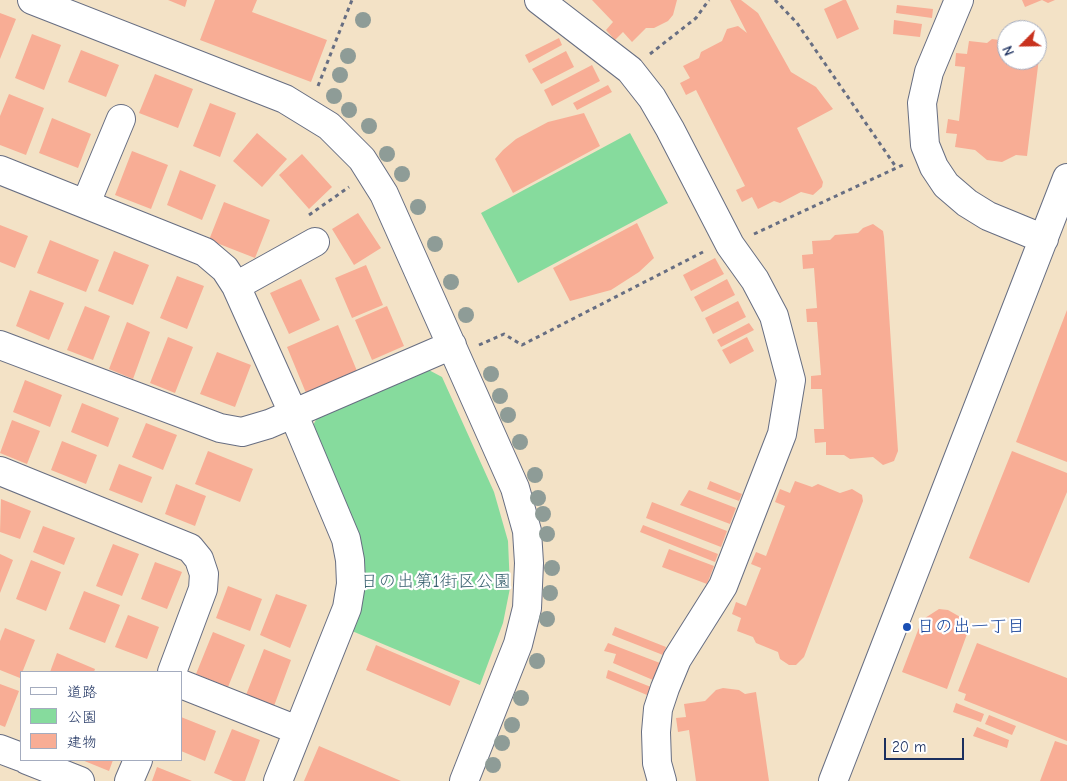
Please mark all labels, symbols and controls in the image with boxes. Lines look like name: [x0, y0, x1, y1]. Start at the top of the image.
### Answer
north arrow: [997, 20, 1047, 70]
text: N: [999, 43, 1018, 58]
park label: 日の出第1街区公園: [360, 571, 512, 593]
place label: 日の出一丁目: [917, 616, 1025, 638]
marker: 日の出一丁目: [901, 621, 913, 633]
legend: [20, 671, 182, 761]
text: 道路: [67, 683, 97, 701]
text: 公園: [67, 708, 97, 726]
scale bar: [887, 728, 967, 760]
text: 建物: [67, 733, 97, 751]
text: 20 m: [892, 738, 926, 756]

